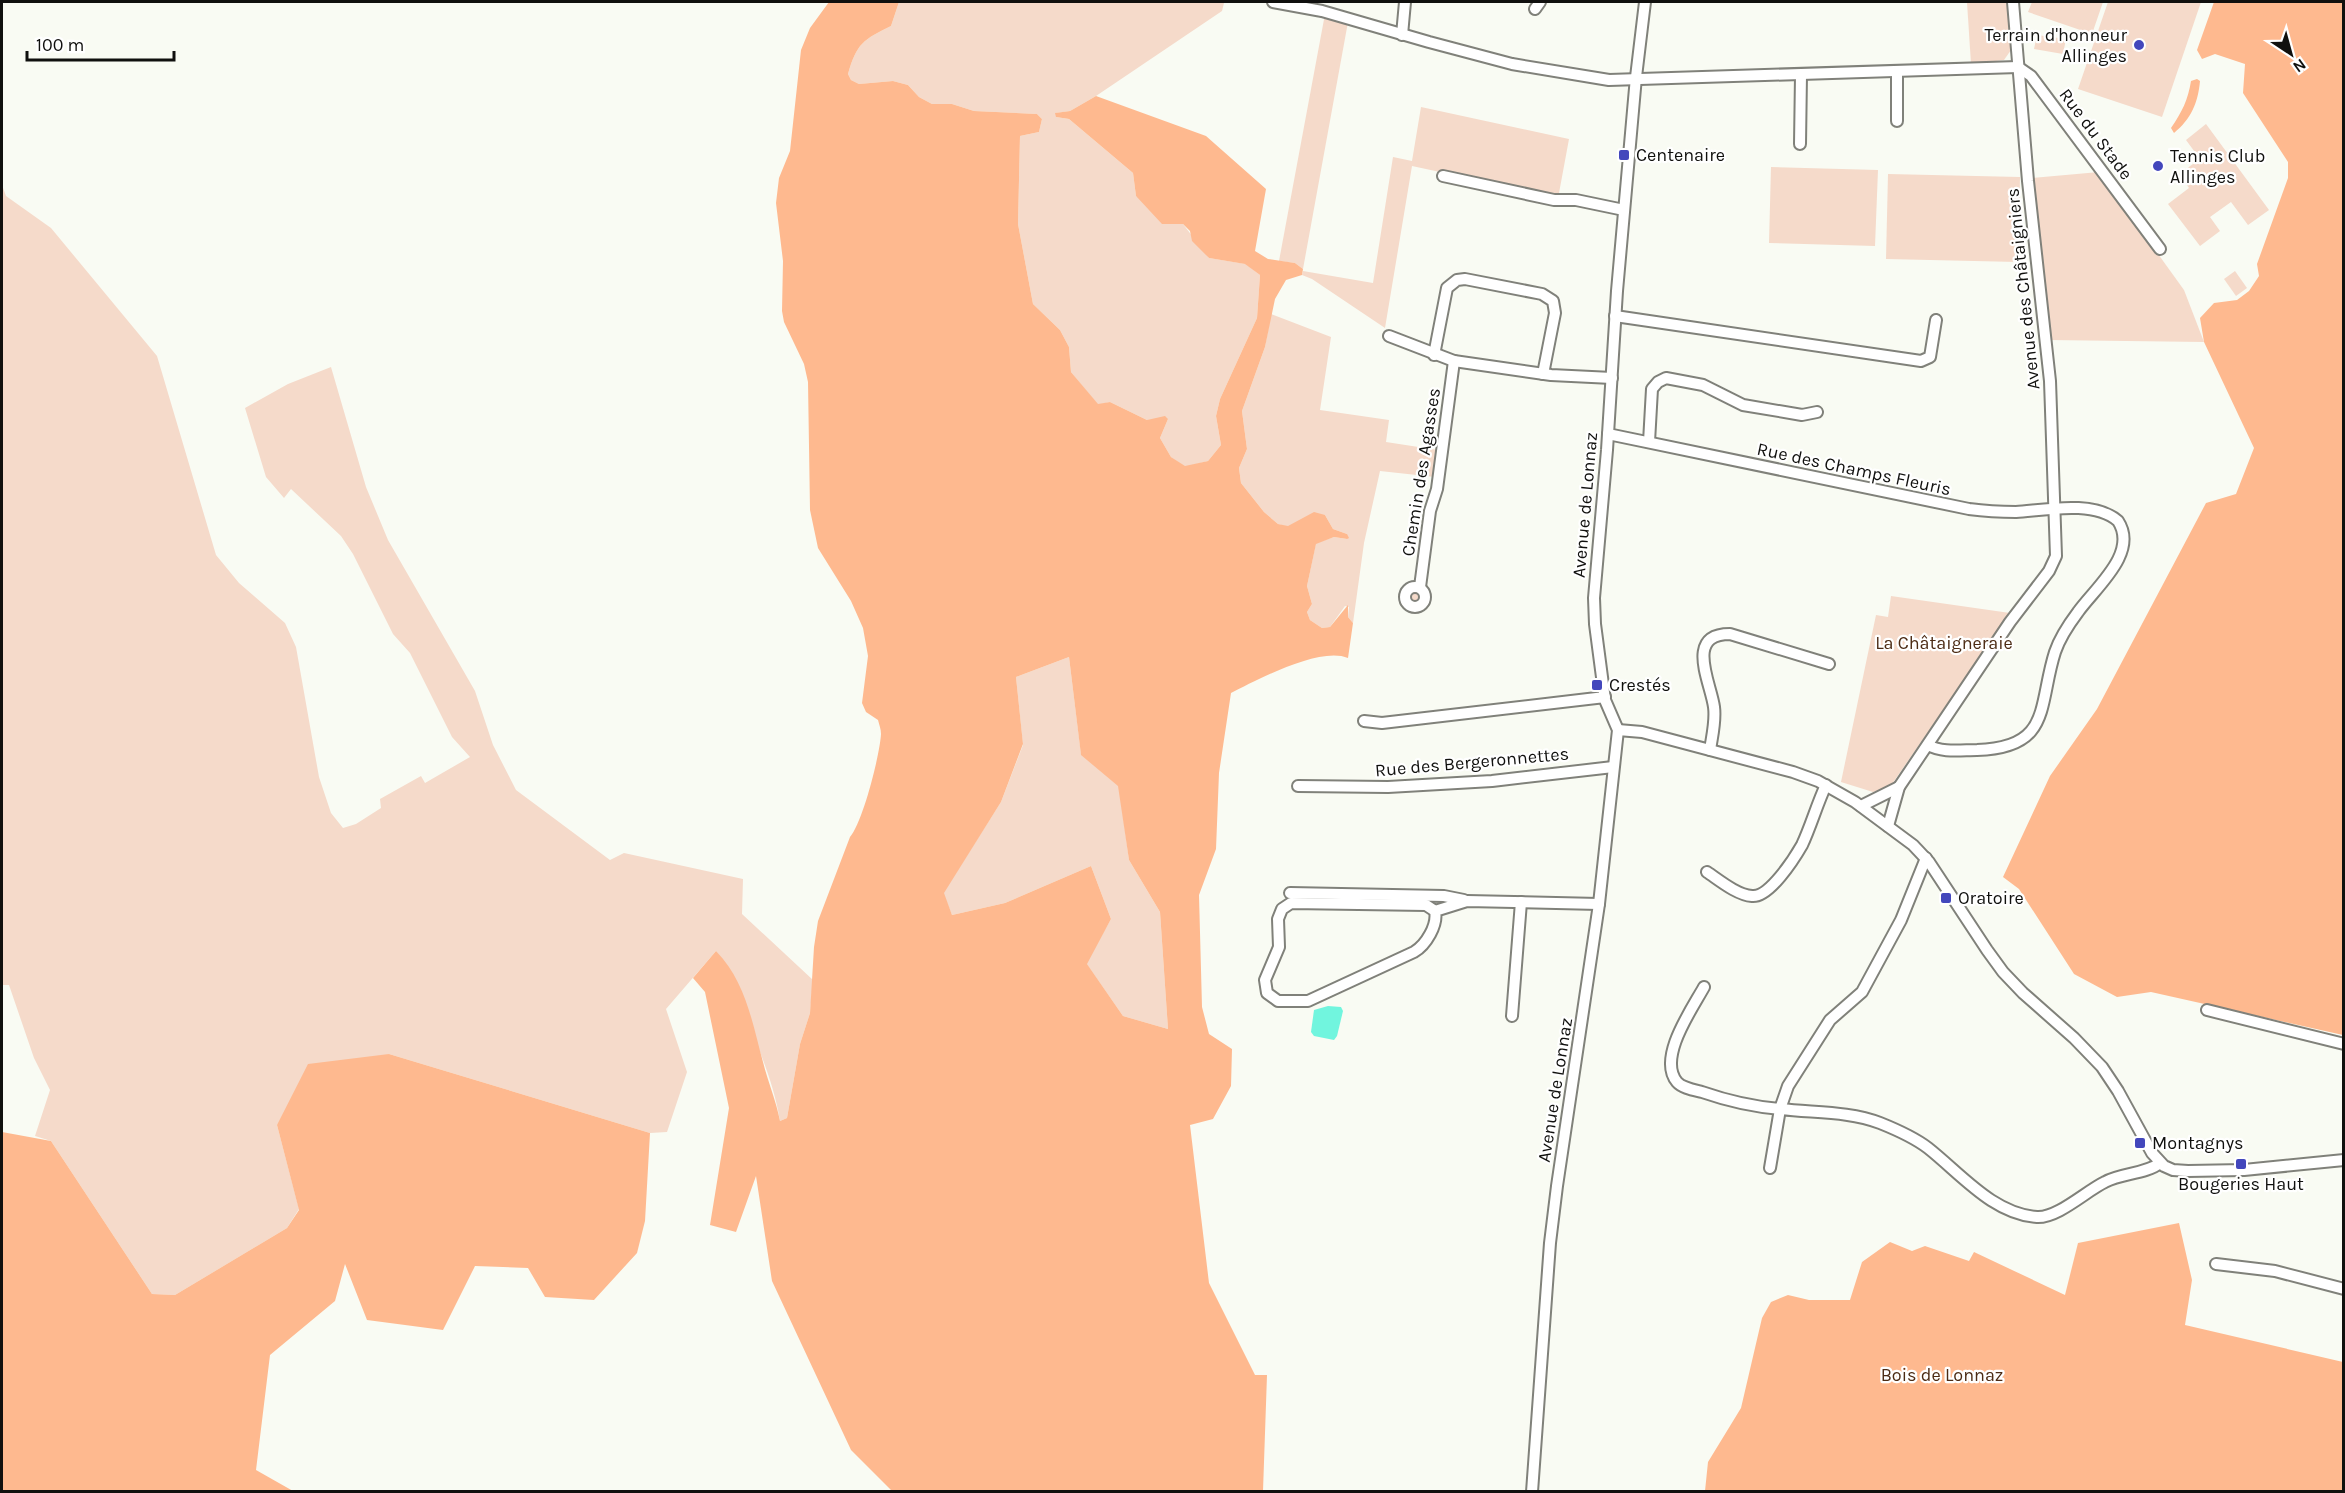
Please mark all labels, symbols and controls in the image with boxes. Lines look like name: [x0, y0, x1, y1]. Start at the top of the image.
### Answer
scale bar: [27, 24, 174, 62]
place label: Terrain d'honneur Allinges: [1984, 24, 2127, 67]
north arrow: [2261, 24, 2321, 84]
text: 100 m: [36, 34, 84, 56]
marker: Terrain d'honneur Allinges: [2132, 38, 2146, 52]
text: N: [2289, 55, 2310, 77]
street label: Rue du Stade: [2054, 84, 2138, 184]
place label: Centenaire: [1636, 144, 1725, 166]
place label: Tennis Club Allinges: [2170, 145, 2265, 188]
marker: Centenaire: [1617, 148, 1631, 162]
marker: Tennis Club Allinges: [2151, 159, 2165, 173]
street label: Avenue des Châtaigniers: [2001, 187, 2045, 391]
street label: Chemin des Agasses: [1397, 386, 1445, 558]
street label: Avenue de Lonnaz: [1568, 431, 1602, 579]
street label: Rue des Champs Fleuris: [1755, 438, 1953, 500]
park label: La Châtaigneraie: [1875, 632, 2013, 654]
place label: Crestés: [1609, 674, 1671, 696]
marker: Crestés: [1590, 678, 1604, 692]
street label: Rue des Bergeronnettes: [1374, 743, 1570, 781]
place label: Oratoire: [1958, 887, 2024, 909]
marker: Oratoire: [1939, 891, 1953, 905]
street label: Avenue de Lonnaz: [1533, 1016, 1577, 1164]
place label: Montagnys: [2152, 1132, 2244, 1154]
marker: Montagnys: [2133, 1136, 2147, 1150]
marker: Bougeries Haut: [2234, 1157, 2248, 1171]
place label: Bougeries Haut: [2178, 1173, 2304, 1195]
park label: Bois de Lonnaz: [1881, 1364, 2003, 1386]

